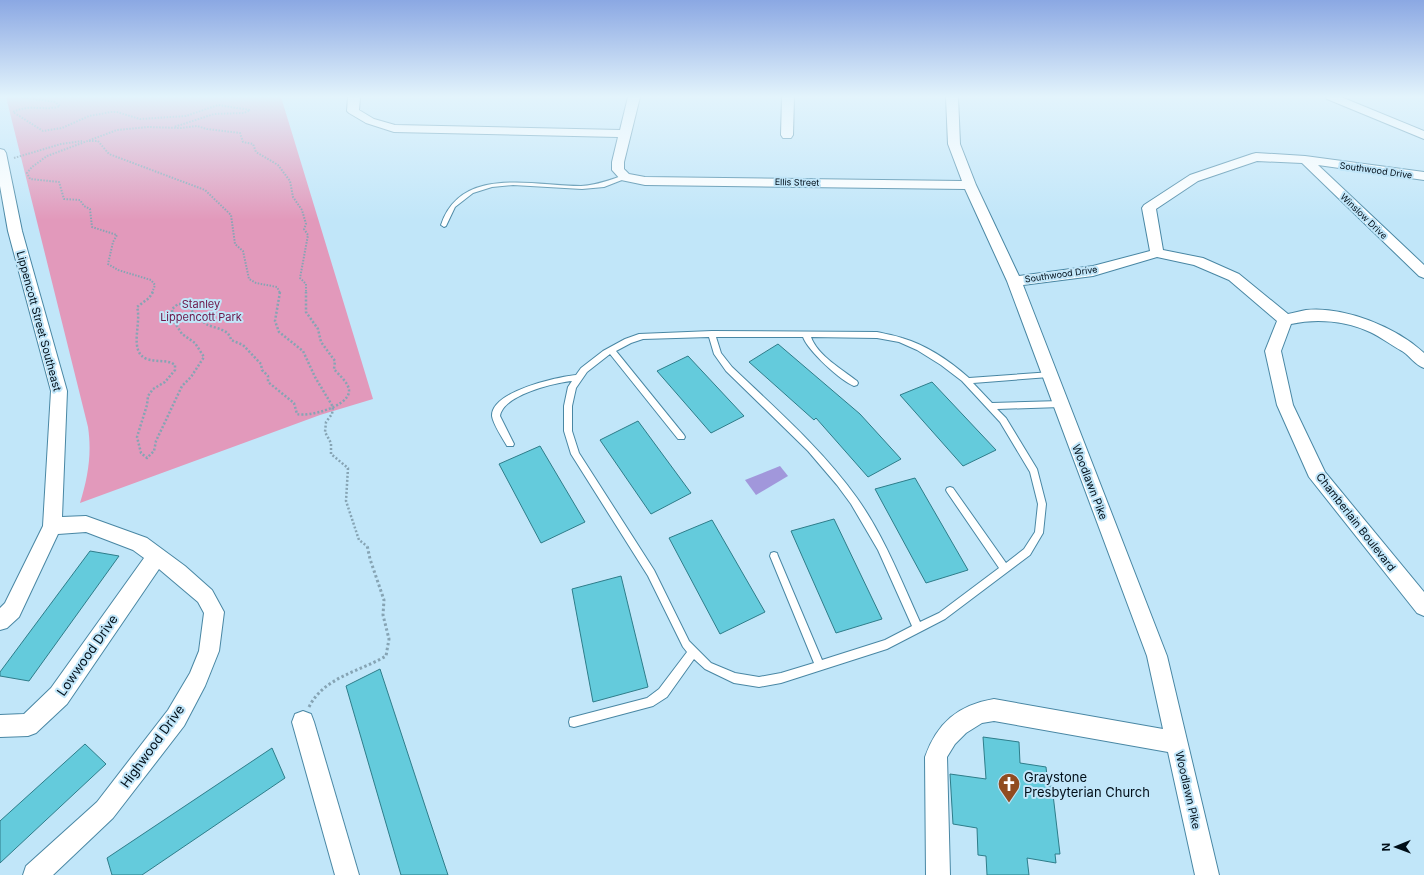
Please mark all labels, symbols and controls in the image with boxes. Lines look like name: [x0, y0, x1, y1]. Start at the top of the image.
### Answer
street label: Southwood Drive: [1339, 159, 1413, 181]
street label: Ellis Street: [775, 176, 819, 188]
street label: Winslow Drive: [1338, 191, 1390, 241]
street label: Lippencott Street Southeast: [14, 249, 65, 393]
street label: Southwood Drive: [1024, 263, 1098, 285]
park label: Stanley Lippencott Park: [160, 297, 242, 324]
street label: Woodlawn Pike: [1069, 442, 1111, 522]
street label: Chamberlain Boulevard: [1313, 470, 1399, 574]
street label: Lowwood Drive: [53, 611, 121, 699]
street label: Highwood Drive: [117, 702, 187, 790]
street label: Woodlawn Pike: [1172, 750, 1204, 830]
place label: Graystone Presbyterian Church: [1024, 769, 1150, 800]
church icon: Graystone Presbyterian Church: [996, 771, 1022, 804]
north arrow: [1376, 827, 1416, 867]
text: N: [1379, 843, 1393, 851]

